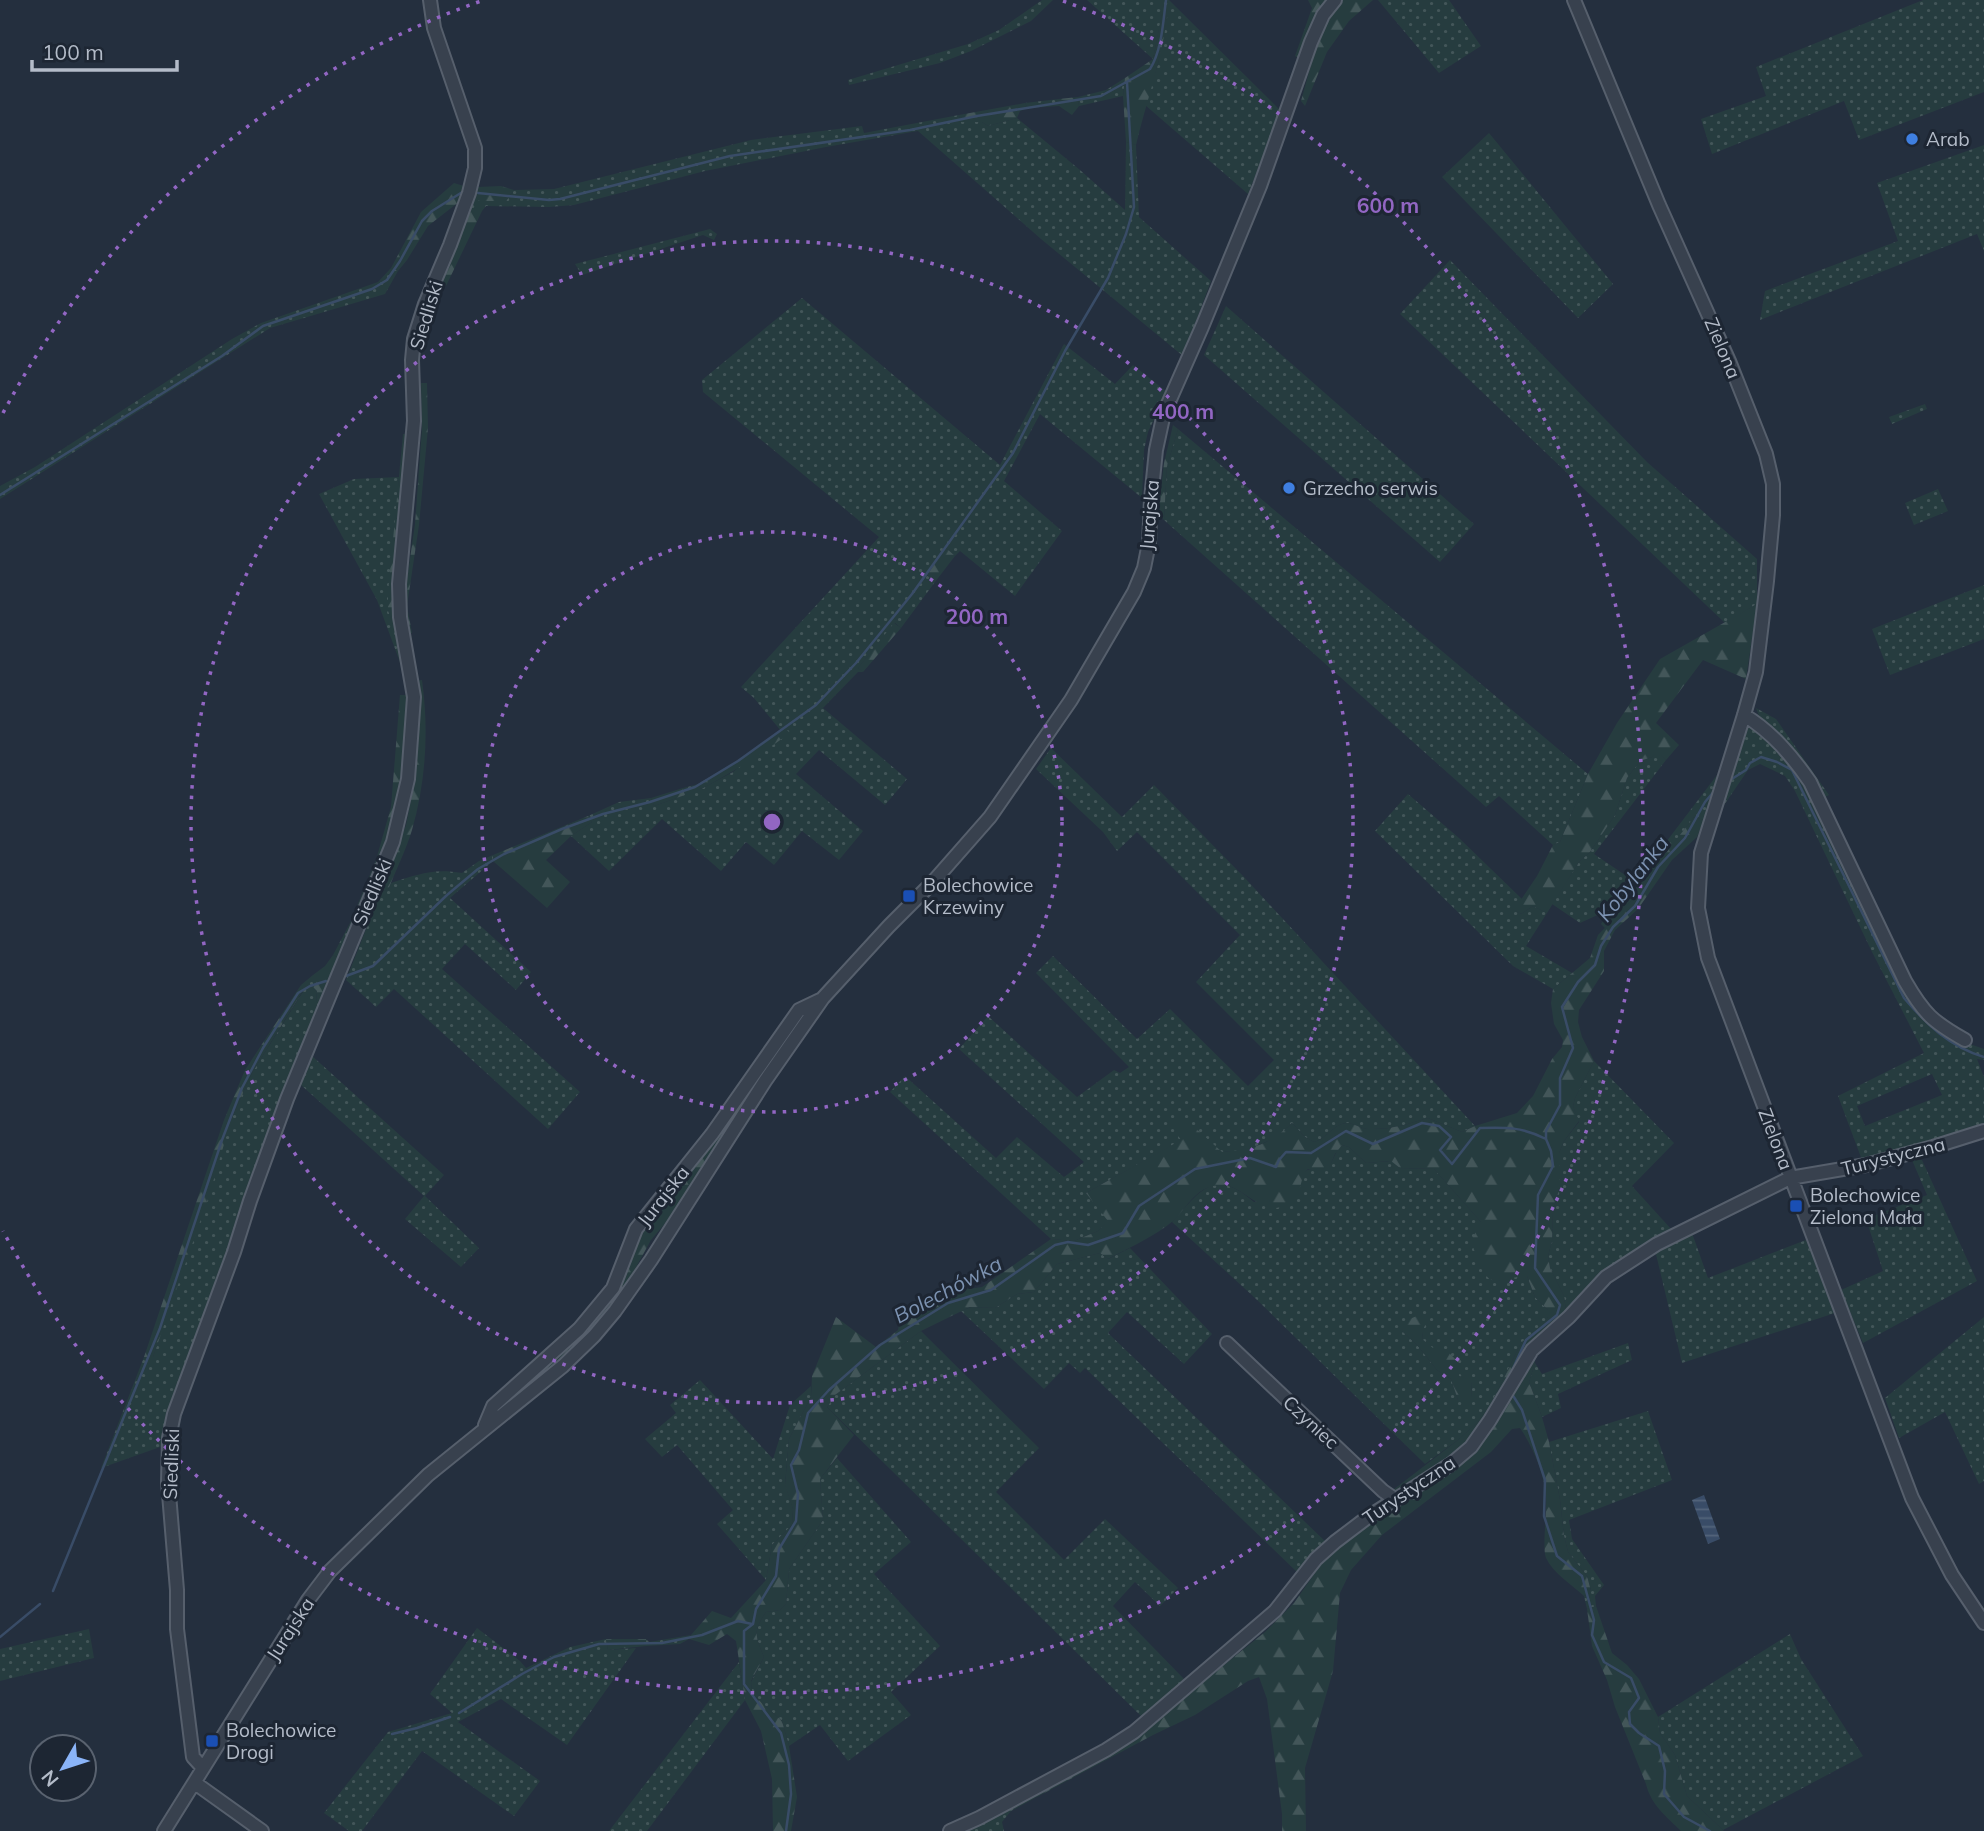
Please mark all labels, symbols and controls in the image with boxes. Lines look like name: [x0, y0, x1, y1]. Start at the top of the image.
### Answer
scale bar: [32, 28, 177, 72]
text: 100 m: [42, 39, 104, 65]
place label: Arab: [1926, 127, 1970, 151]
marker: Arab: [1904, 131, 1920, 147]
text: 600 m: [1357, 192, 1419, 218]
street label: Siedliski: [404, 278, 448, 352]
street label: Zielona: [1699, 314, 1747, 382]
text: 400 m: [1152, 398, 1214, 424]
place label: Grzecho serwis: [1303, 476, 1438, 500]
street label: Jurajska: [1134, 479, 1164, 551]
marker: Grzecho serwis: [1281, 480, 1297, 496]
text: 200 m: [946, 603, 1008, 629]
centre of rings: [760, 810, 784, 834]
water label: Kobylanka: [1591, 830, 1674, 927]
street label: Siedliski: [347, 855, 397, 929]
place label: Bolechowice Krzewiny: [923, 873, 1033, 919]
marker: Bolechowice Krzewiny: [901, 888, 917, 904]
street label: Zielona: [1753, 1105, 1799, 1173]
street label: Turystyczna: [1839, 1132, 1947, 1180]
street label: Jurajska: [632, 1161, 694, 1231]
place label: Bolechowice Zielona Mała: [1810, 1183, 1923, 1229]
marker: Bolechowice Zielona Mała: [1788, 1198, 1804, 1214]
water label: Bolechówka: [889, 1250, 1006, 1328]
street label: Czyniec: [1278, 1390, 1344, 1454]
street label: Siedliski: [158, 1428, 184, 1500]
street label: Turystyczna: [1358, 1450, 1460, 1530]
street label: Jurajska: [261, 1593, 319, 1665]
place label: Bolechowice Drogi: [226, 1718, 336, 1764]
north arrow: [28, 1733, 98, 1803]
marker: Bolechowice Drogi: [204, 1733, 220, 1749]
text: N: [36, 1766, 64, 1792]

